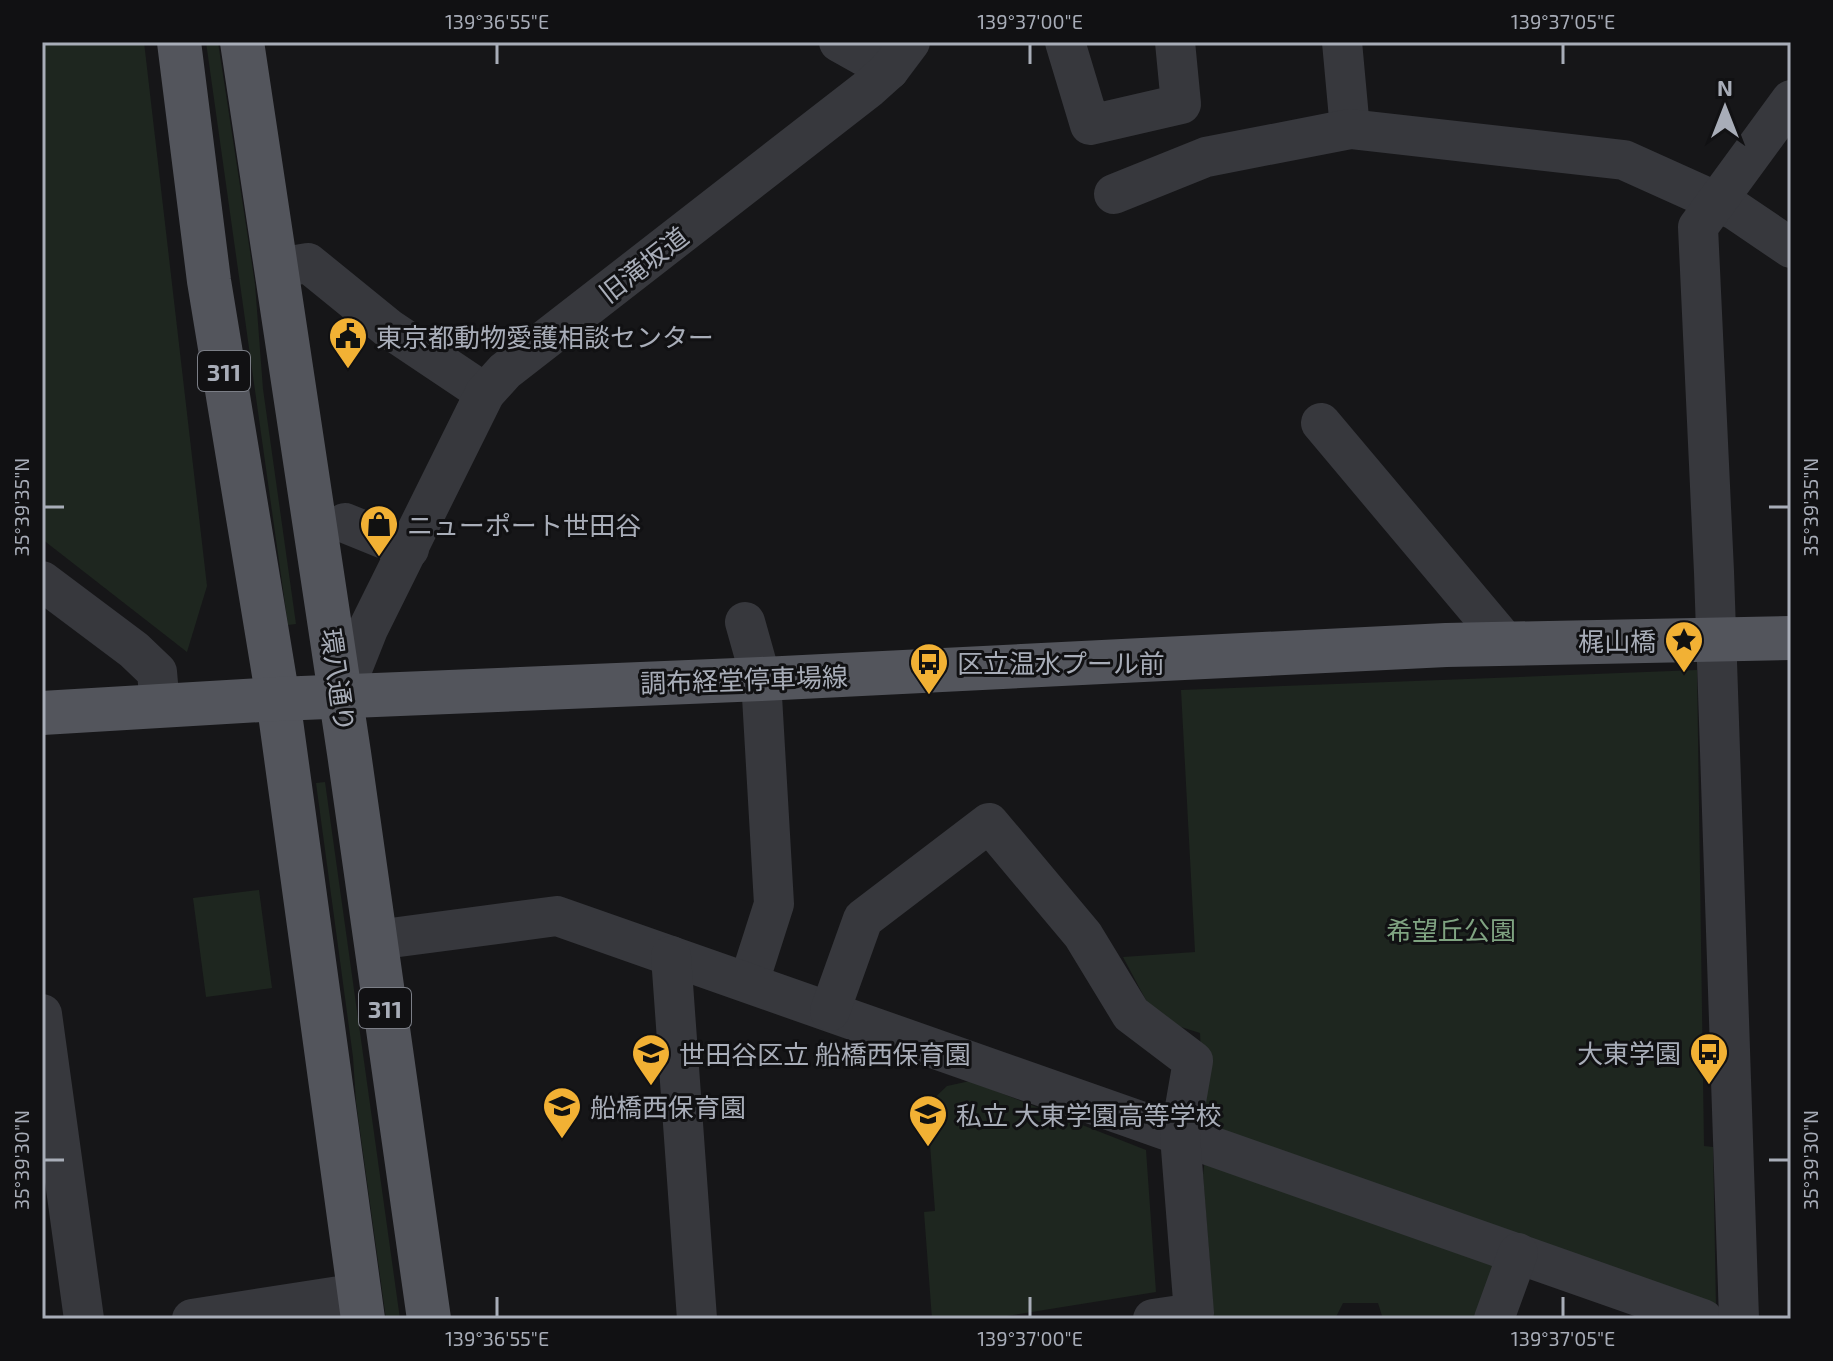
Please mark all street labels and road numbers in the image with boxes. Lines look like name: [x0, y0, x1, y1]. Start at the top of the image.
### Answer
street label: 旧滝坂道: [592, 220, 694, 308]
road number: 311: [198, 351, 250, 391]
street label: 環八通り: [316, 626, 362, 734]
street label: 調布経堂停車場線: [640, 660, 848, 698]
road number: 311: [359, 988, 411, 1028]

